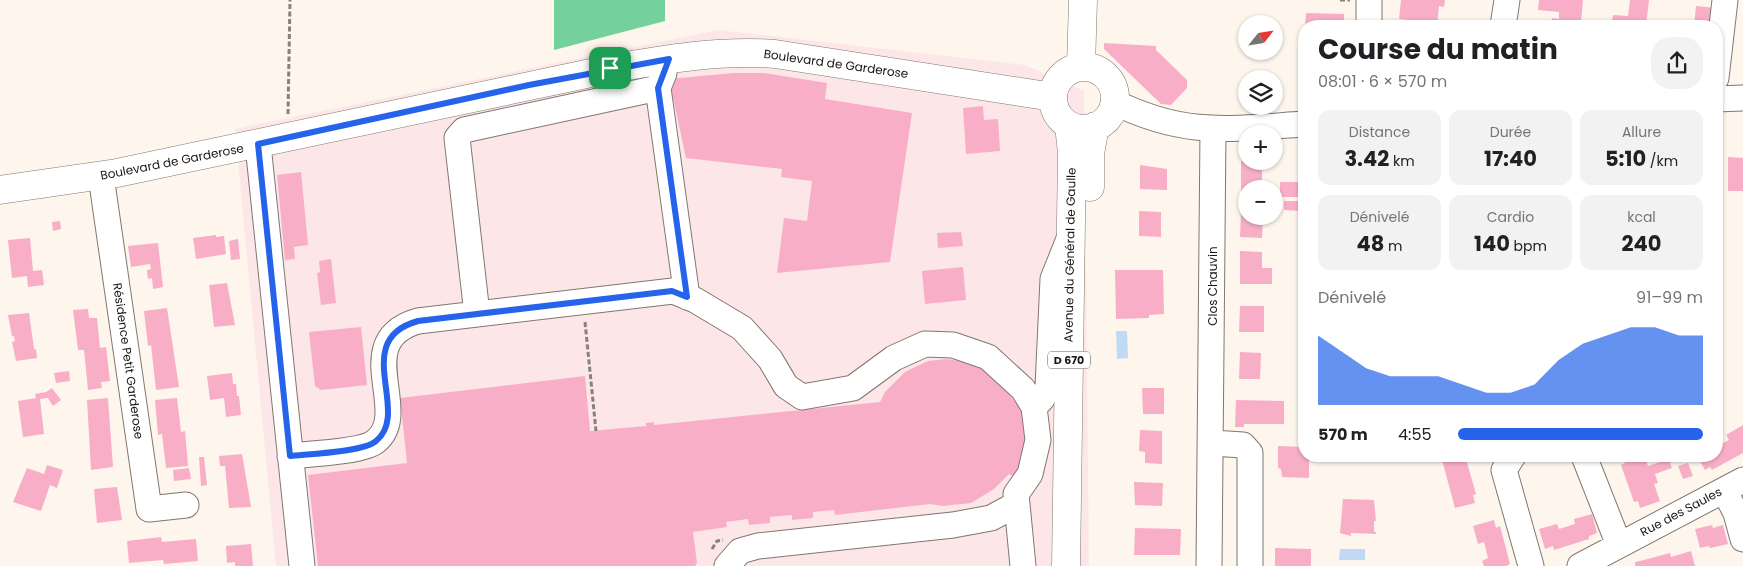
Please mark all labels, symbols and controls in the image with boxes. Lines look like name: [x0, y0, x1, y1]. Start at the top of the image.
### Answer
north arrow: [1238, 15, 1282, 60]
map controls: [1238, 15, 1283, 225]
text: Course du matin: [1318, 30, 1558, 69]
button: share: [1651, 37, 1703, 89]
street label: Boulevard de Garderose: [763, 45, 909, 82]
pin: [589, 47, 631, 89]
icon: arrive: [596, 54, 624, 82]
button: layers: [1238, 70, 1283, 115]
text: 08:01 · 6 × 570 m: [1318, 70, 1447, 93]
text: Distance: [1349, 122, 1410, 142]
text: Durée: [1490, 122, 1531, 142]
text: Allure: [1622, 122, 1661, 142]
button: +: [1238, 125, 1283, 170]
street label: Boulevard de Garderose: [99, 139, 245, 184]
text: 3.42: [1344, 144, 1389, 173]
text: 17:40: [1484, 144, 1537, 173]
text: 5:10: [1605, 144, 1646, 173]
text: km: [1389, 151, 1415, 171]
text: /km: [1646, 151, 1678, 171]
street label: Avenue du Général de Gaulle: [1059, 167, 1080, 343]
button: −: [1238, 180, 1283, 225]
text: Dénivelé: [1350, 207, 1409, 227]
text: Cardio: [1487, 207, 1534, 227]
text: kcal: [1627, 207, 1656, 227]
text: 48: [1357, 229, 1384, 258]
text: 140: [1474, 229, 1510, 258]
text: 240: [1622, 229, 1661, 258]
text: m: [1384, 236, 1403, 256]
text: bpm: [1510, 236, 1547, 256]
street label: Clos Chauvin: [1204, 246, 1221, 326]
street label: Résidence Petit Garderose: [109, 282, 148, 440]
text: Dénivelé: [1318, 286, 1386, 309]
text: 91–99 m: [1636, 286, 1703, 309]
road number: D 670: [1048, 352, 1090, 368]
text: 570 m: [1318, 423, 1368, 446]
text: 4:55: [1398, 423, 1432, 446]
street label: Rue des Saules: [1637, 483, 1725, 540]

